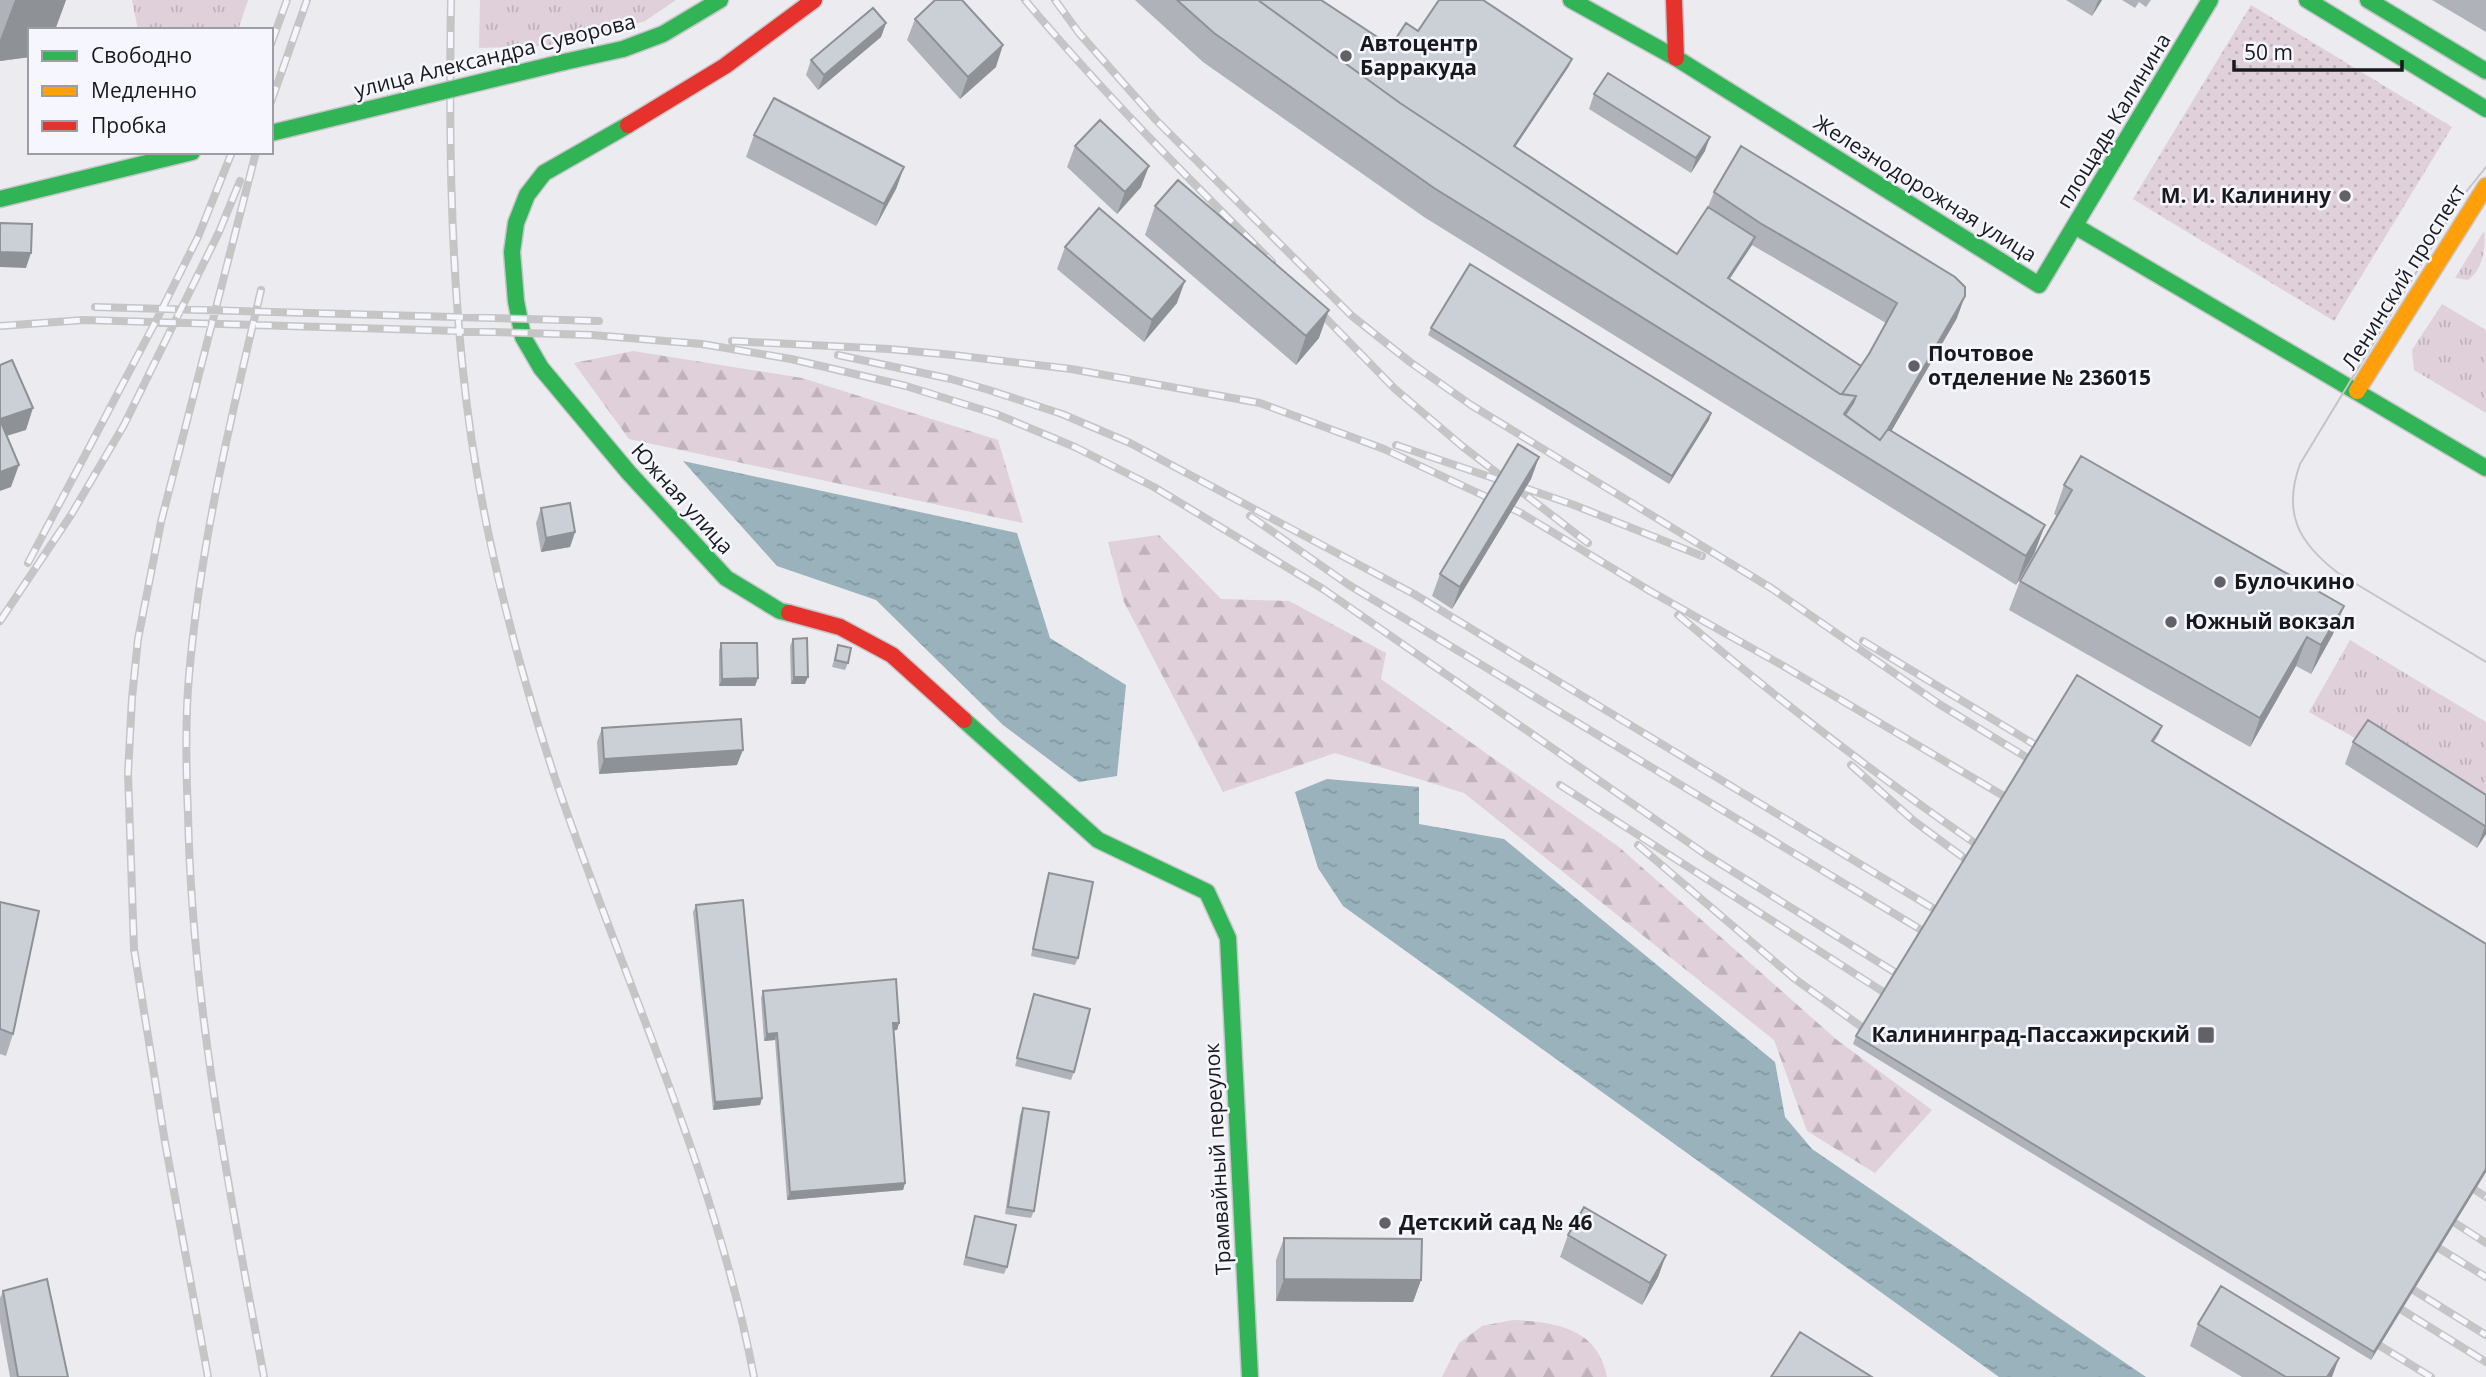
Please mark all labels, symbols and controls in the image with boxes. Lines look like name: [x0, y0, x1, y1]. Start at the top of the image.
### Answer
street label: улица Александра Суворова: [351, 7, 638, 104]
legend: [28, 28, 273, 154]
street label: площадь Калинина: [2050, 28, 2177, 213]
scale bar: [2234, 28, 2402, 72]
place label: Автоцентр Барракуда: [1360, 29, 1478, 81]
text: 50 m: [2244, 38, 2293, 66]
text: Свободно: [91, 41, 192, 69]
marker: Автоцентр Барракуда: [1338, 48, 1354, 64]
text: Медленно: [91, 76, 197, 104]
street label: Железнодорожная улица: [1809, 108, 2042, 268]
text: Пробка: [91, 111, 167, 139]
street label: Ленинский проспект: [2335, 178, 2472, 374]
place label: М. И. Калинину: [2161, 181, 2331, 209]
marker: М. И. Калинину: [2337, 188, 2353, 204]
place label: Почтовое отделение № 236015: [1928, 339, 2151, 391]
marker: Почтовое отделение № 236015: [1906, 358, 1922, 374]
street label: Южная улица: [625, 437, 740, 560]
place label: Булочкино: [2234, 567, 2355, 595]
marker: Булочкино: [2212, 574, 2228, 590]
place label: Южный вокзал: [2185, 607, 2355, 635]
marker: Южный вокзал: [2163, 614, 2179, 630]
place label: Калининград-Пассажирский: [1871, 1020, 2190, 1048]
marker: Калининград-Пассажирский: [2196, 1025, 2216, 1045]
street label: Трамвайный переулок: [1197, 1042, 1237, 1276]
place label: Детский сад № 46: [1399, 1208, 1593, 1236]
marker: Детский сад № 46: [1377, 1215, 1393, 1231]

